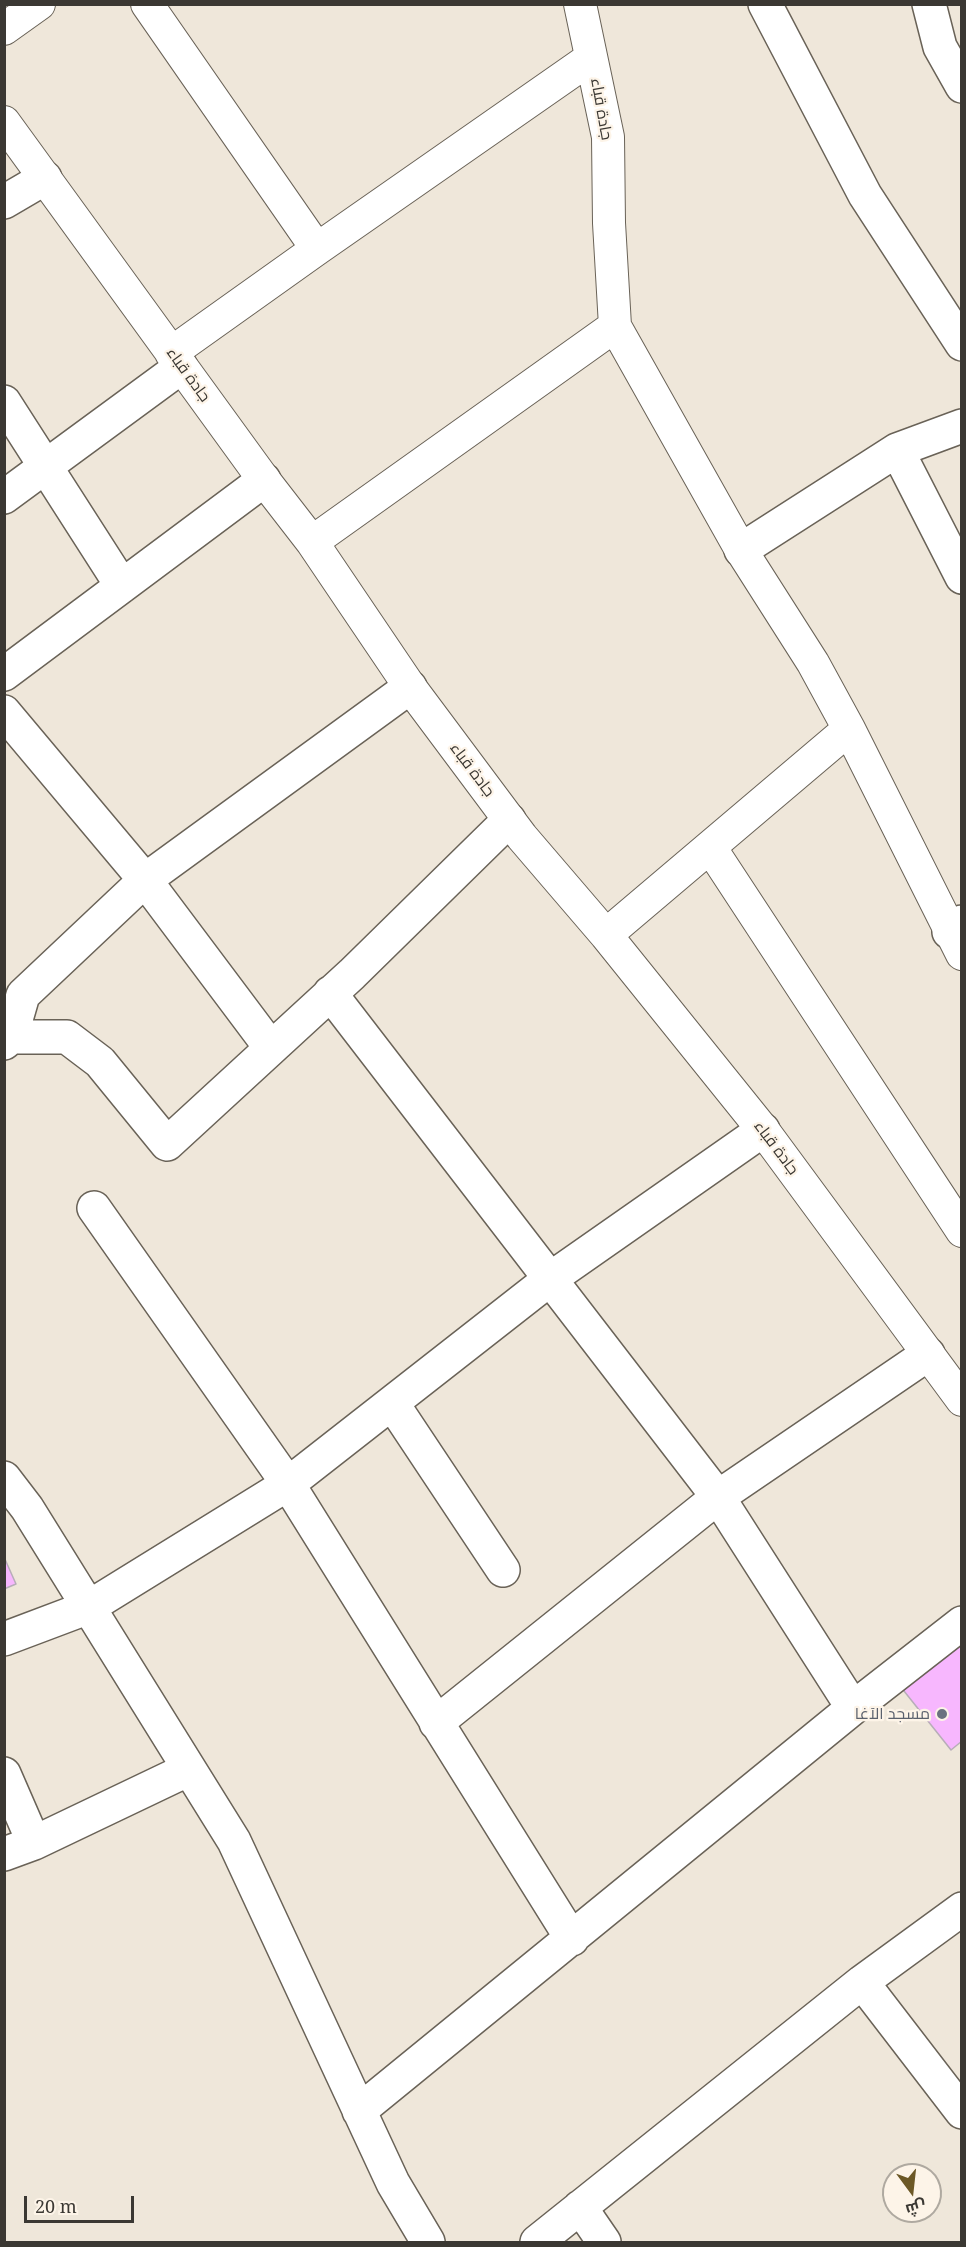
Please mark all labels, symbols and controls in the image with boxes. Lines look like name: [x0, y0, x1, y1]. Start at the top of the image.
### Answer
street label: جادة قباء: [586, 76, 616, 142]
street label: جادة قباء: [162, 344, 214, 406]
street label: جادة قباء: [445, 739, 499, 801]
street label: جادة قباء: [749, 1117, 803, 1179]
place label: مسجد الآغا: [855, 1704, 930, 1724]
marker: مسجد الآغا: [935, 1707, 949, 1721]
north arrow: [882, 2163, 942, 2223]
scale bar: [27, 2184, 136, 2222]
text: 20 m: [35, 2194, 77, 2218]
text: ش: [903, 2195, 929, 2222]

